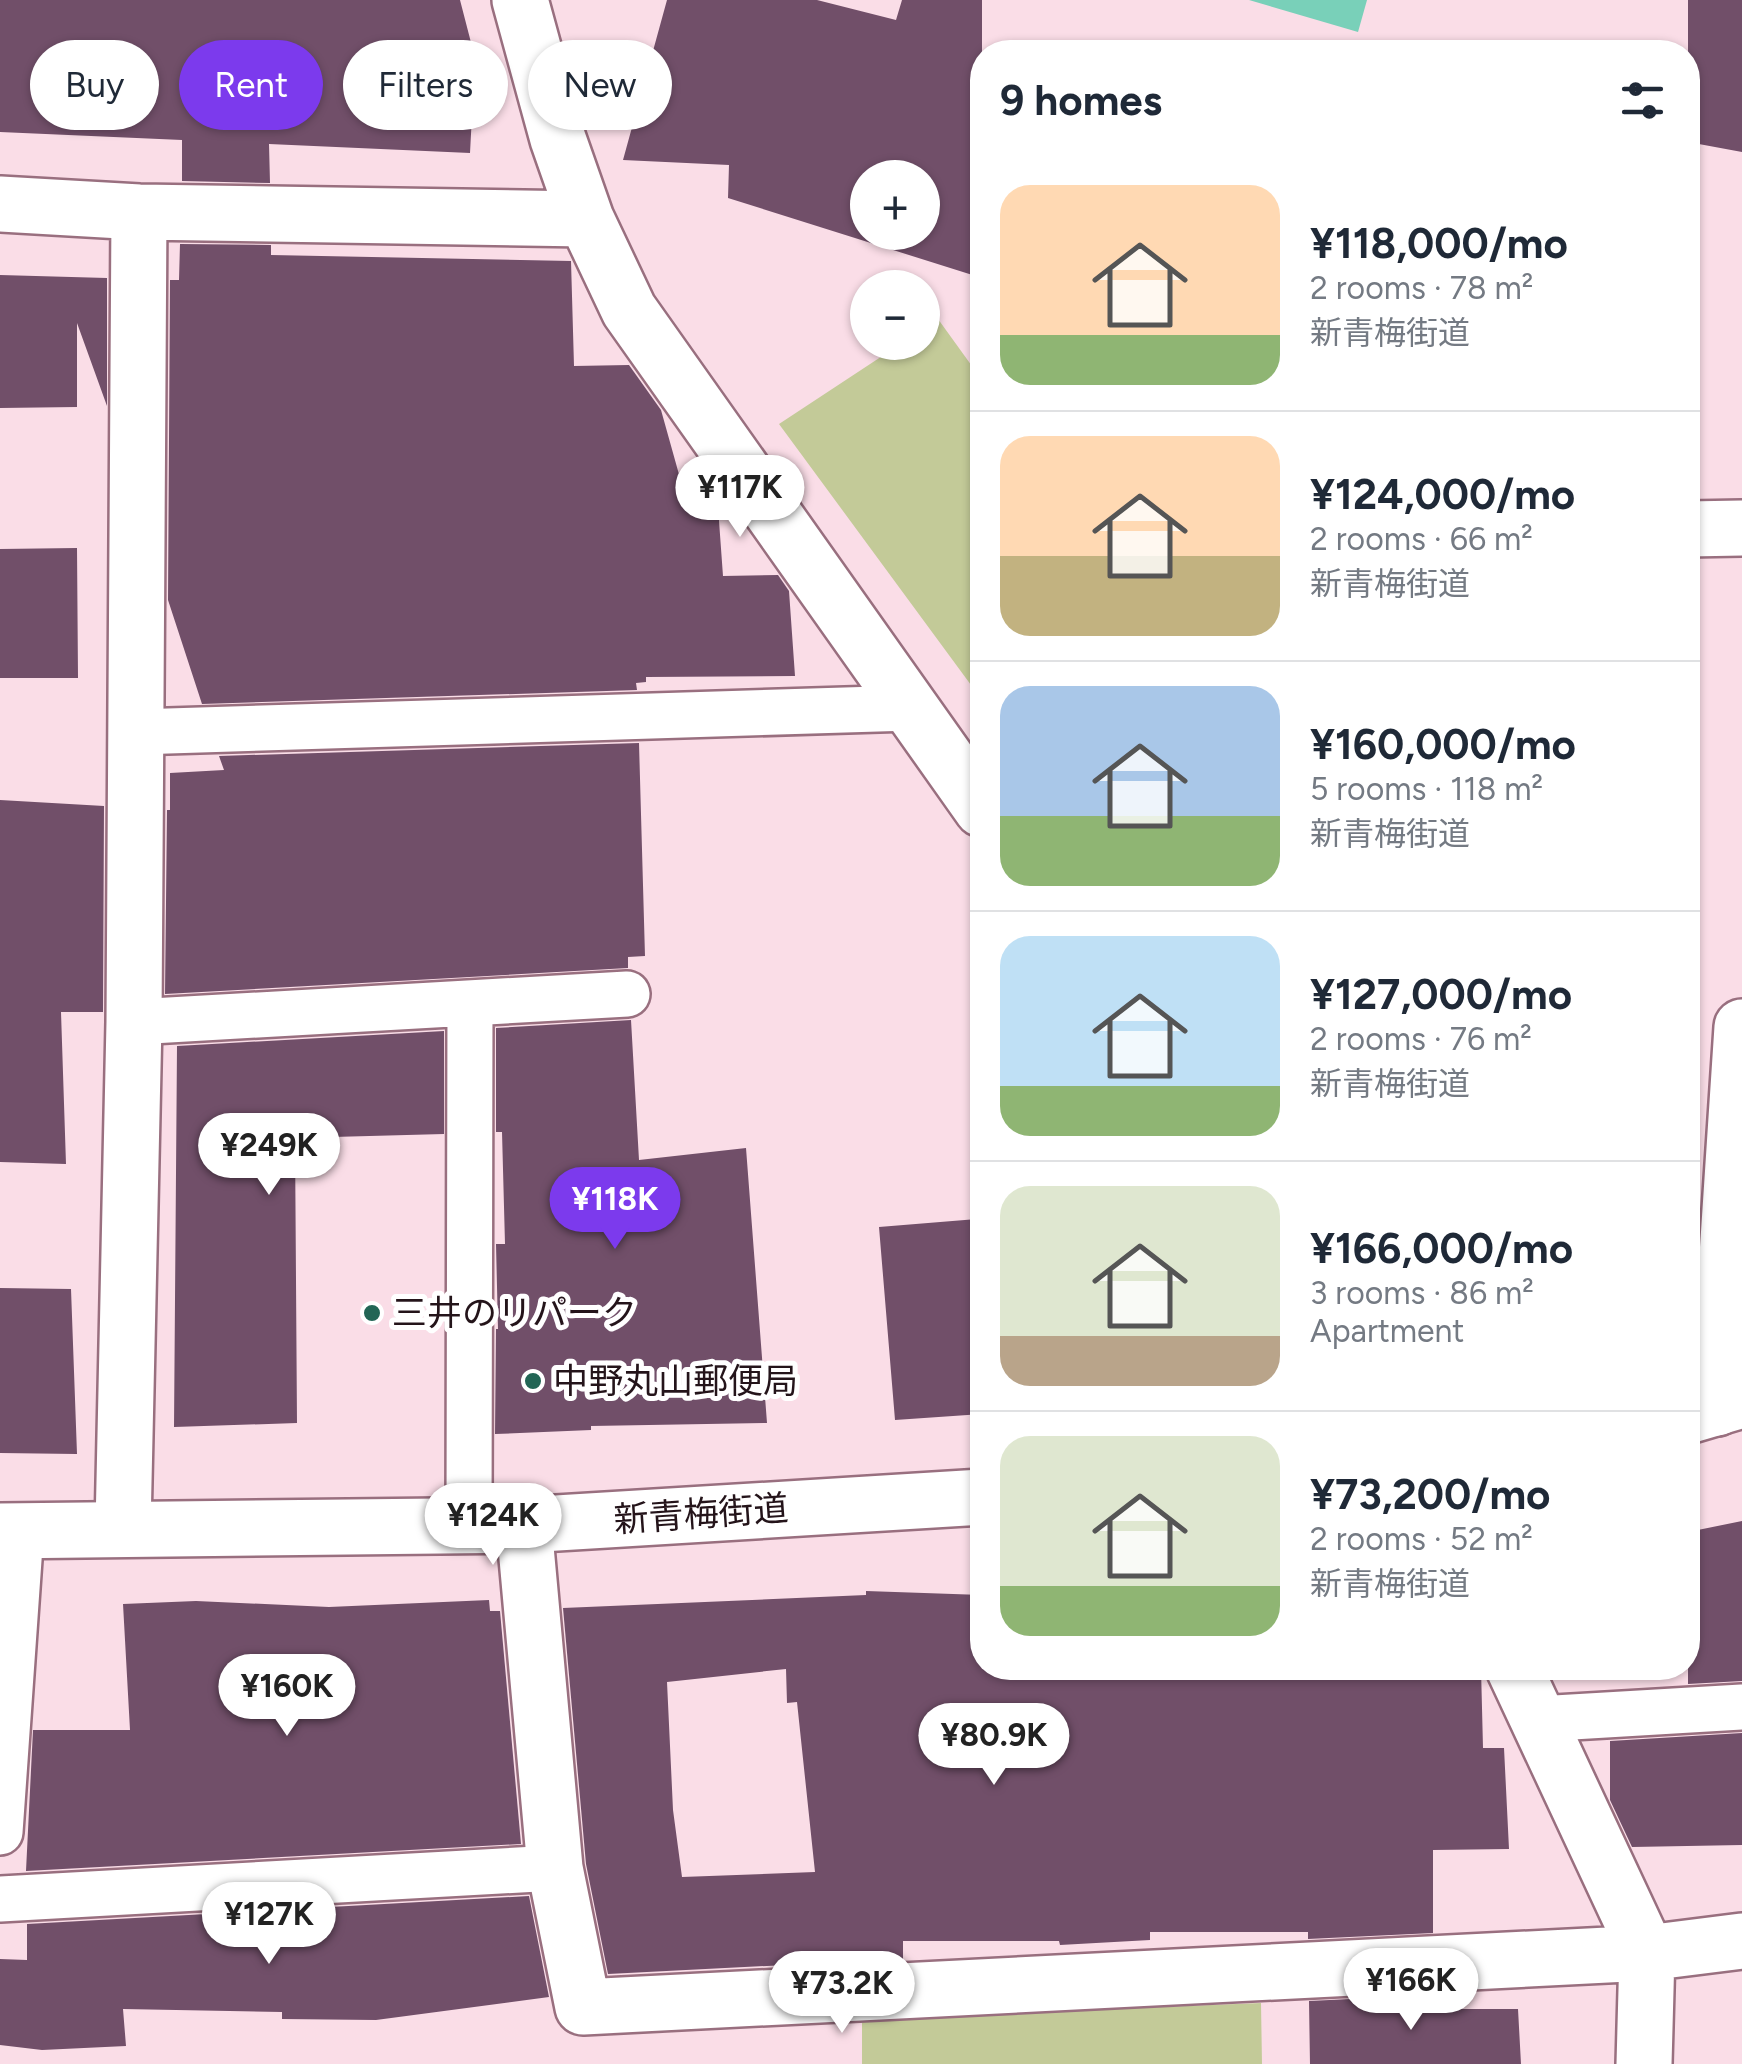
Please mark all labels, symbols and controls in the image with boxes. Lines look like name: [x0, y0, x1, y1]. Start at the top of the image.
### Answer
chip: Buy: [30, 40, 159, 130]
chip: Rent: [179, 40, 323, 130]
chip: Filters: [343, 40, 508, 130]
chip: New: [528, 40, 672, 130]
icon: filters: [1615, 73, 1670, 128]
text: 9 homes: [1000, 75, 1162, 126]
map controls: [850, 160, 940, 360]
button: +: [850, 160, 940, 250]
text: ¥118,000/mo: [1310, 218, 1568, 269]
icon: home: [1080, 225, 1200, 345]
text: 2 rooms · 78 m²: [1310, 269, 1533, 307]
button: −: [850, 270, 940, 360]
text: 新青梅街道: [1310, 314, 1470, 352]
pin: ¥117K: [670, 455, 810, 540]
text: ¥117K: [697, 468, 783, 506]
text: ¥124,000/mo: [1310, 469, 1575, 520]
icon: home: [1080, 476, 1200, 596]
text: 2 rooms · 66 m²: [1310, 520, 1533, 558]
text: 新青梅街道: [1310, 565, 1470, 603]
text: ¥160,000/mo: [1310, 719, 1576, 770]
icon: home: [1080, 726, 1200, 846]
text: 5 rooms · 118 m²: [1310, 770, 1543, 808]
text: 新青梅街道: [1310, 815, 1470, 853]
text: ¥127,000/mo: [1310, 969, 1572, 1020]
icon: home: [1080, 976, 1200, 1096]
text: 2 rooms · 76 m²: [1310, 1020, 1532, 1058]
text: 新青梅街道: [1310, 1065, 1470, 1103]
pin: ¥249K: [199, 1113, 339, 1198]
text: ¥249K: [220, 1126, 318, 1164]
pin: ¥118K: [545, 1167, 685, 1252]
text: ¥118K: [572, 1180, 658, 1218]
text: ¥166,000/mo: [1310, 1223, 1573, 1274]
icon: home: [1080, 1226, 1200, 1346]
text: 3 rooms · 86 m²: [1310, 1274, 1534, 1312]
place label: 三井のリパーク: [392, 1292, 637, 1334]
marker: 三井のリパーク: [361, 1302, 383, 1324]
text: Apartment: [1310, 1312, 1464, 1350]
place label: 中野丸山郵便局: [553, 1360, 798, 1402]
marker: 中野丸山郵便局: [522, 1370, 544, 1392]
text: ¥73,200/mo: [1310, 1469, 1550, 1520]
icon: home: [1080, 1476, 1200, 1596]
pin: ¥124K: [423, 1483, 563, 1568]
street label: 新青梅街道: [612, 1487, 790, 1541]
text: ¥124K: [447, 1496, 539, 1534]
text: 2 rooms · 52 m²: [1310, 1520, 1533, 1558]
text: 新青梅街道: [1310, 1565, 1470, 1603]
pin: ¥160K: [217, 1654, 357, 1739]
text: ¥160K: [240, 1667, 334, 1705]
pin: ¥80.9K: [913, 1703, 1075, 1788]
text: ¥80.9K: [940, 1716, 1048, 1754]
pin: ¥127K: [199, 1882, 339, 1967]
text: ¥127K: [224, 1895, 314, 1933]
pin: ¥166K: [1341, 1948, 1481, 2033]
pin: ¥73.2K: [761, 1951, 923, 2036]
text: ¥166K: [1365, 1961, 1457, 1999]
text: ¥73.2K: [791, 1964, 893, 2002]

